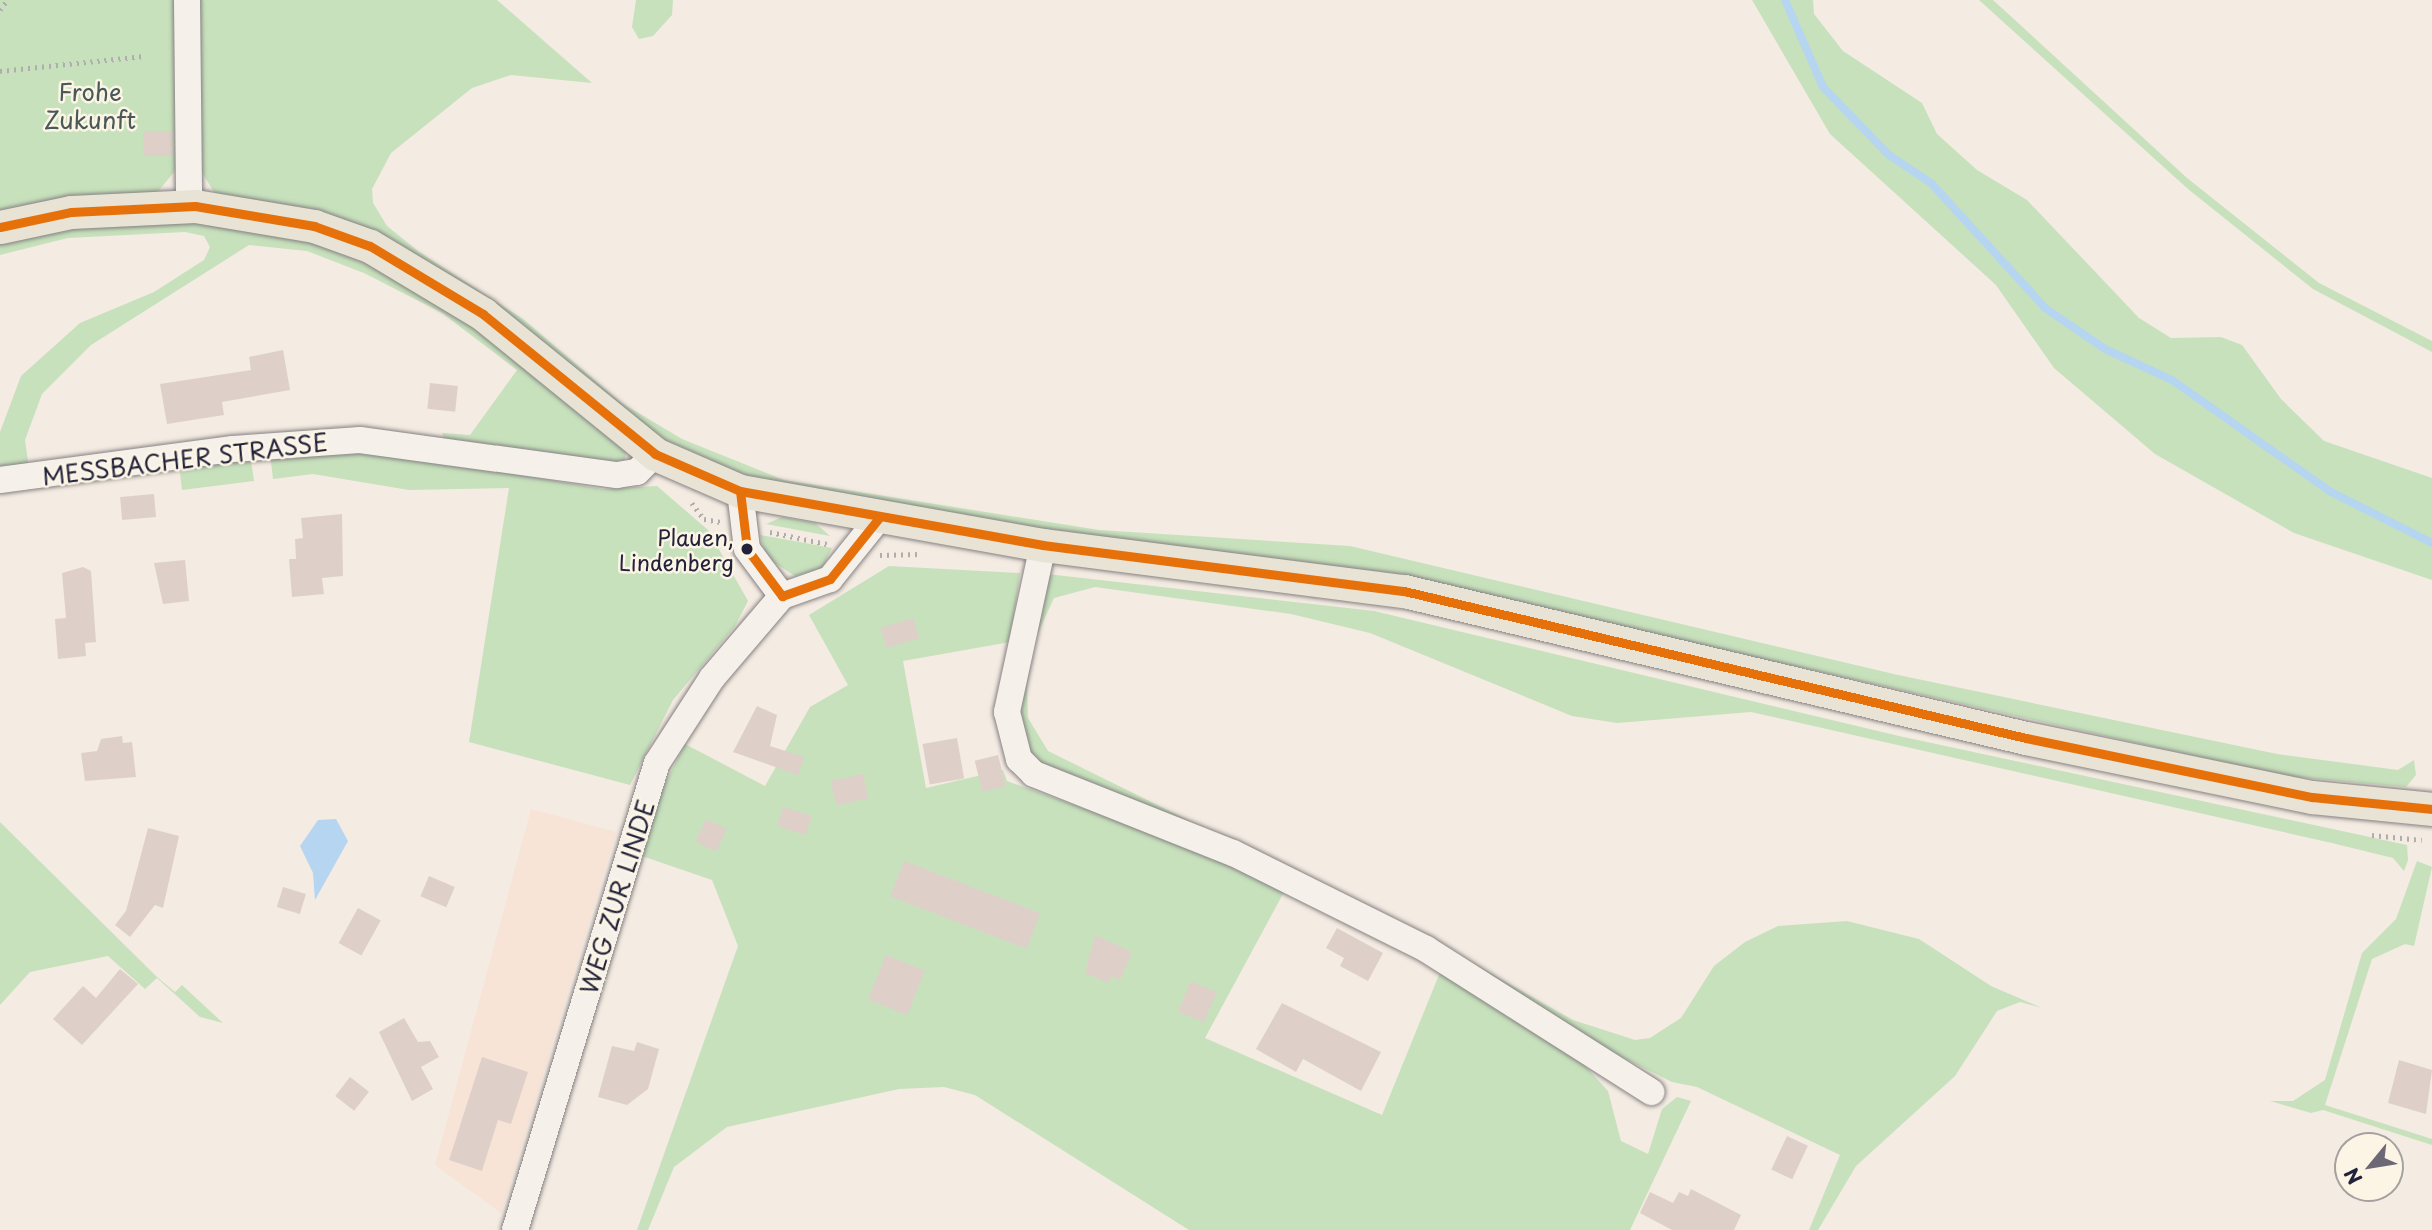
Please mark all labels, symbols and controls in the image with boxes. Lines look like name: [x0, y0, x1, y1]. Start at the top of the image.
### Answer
park label: Frohe Zukunft: [44, 78, 136, 134]
street label: MESSBACHER STRASSE: [40, 427, 330, 491]
place label: Plauen, Lindenberg: [619, 523, 734, 574]
marker: Plauen, Lindenberg: [740, 542, 754, 556]
street label: WEG ZUR LINDE: [574, 798, 660, 996]
north arrow: [2334, 1132, 2404, 1202]
text: N: [2337, 1163, 2368, 1190]

